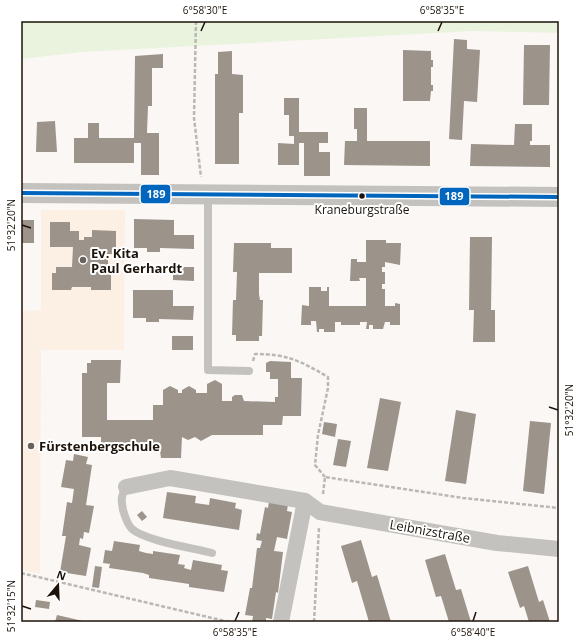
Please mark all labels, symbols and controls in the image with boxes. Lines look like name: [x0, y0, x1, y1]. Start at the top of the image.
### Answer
text: 6°58'30"E: [183, 3, 227, 17]
text: 6°58'35"E: [420, 3, 464, 17]
line badge: 189: [140, 184, 171, 204]
text: 189: [147, 186, 165, 201]
line badge: 189: [439, 187, 470, 206]
text: 189: [445, 188, 463, 203]
marker: Kraneburgstraße: [357, 191, 367, 201]
text: 51°32'20"N: [4, 199, 18, 251]
place label: Kraneburgstraße: [315, 201, 410, 218]
place label: Ev. Kita Paul Gerhardt: [91, 244, 182, 277]
marker: Ev. Kita Paul Gerhardt: [78, 255, 88, 265]
text: 51°32'20"N: [562, 384, 576, 436]
place label: Fürstenbergschule: [39, 437, 160, 455]
marker: Fürstenbergschule: [26, 441, 36, 451]
street label: Leibnizstraße: [388, 515, 472, 547]
north arrow: [38, 565, 78, 605]
text: N: [55, 567, 68, 584]
text: 51°32'15"N: [4, 580, 18, 632]
text: 6°58'35"E: [213, 625, 257, 639]
text: 6°58'40"E: [451, 625, 495, 639]

